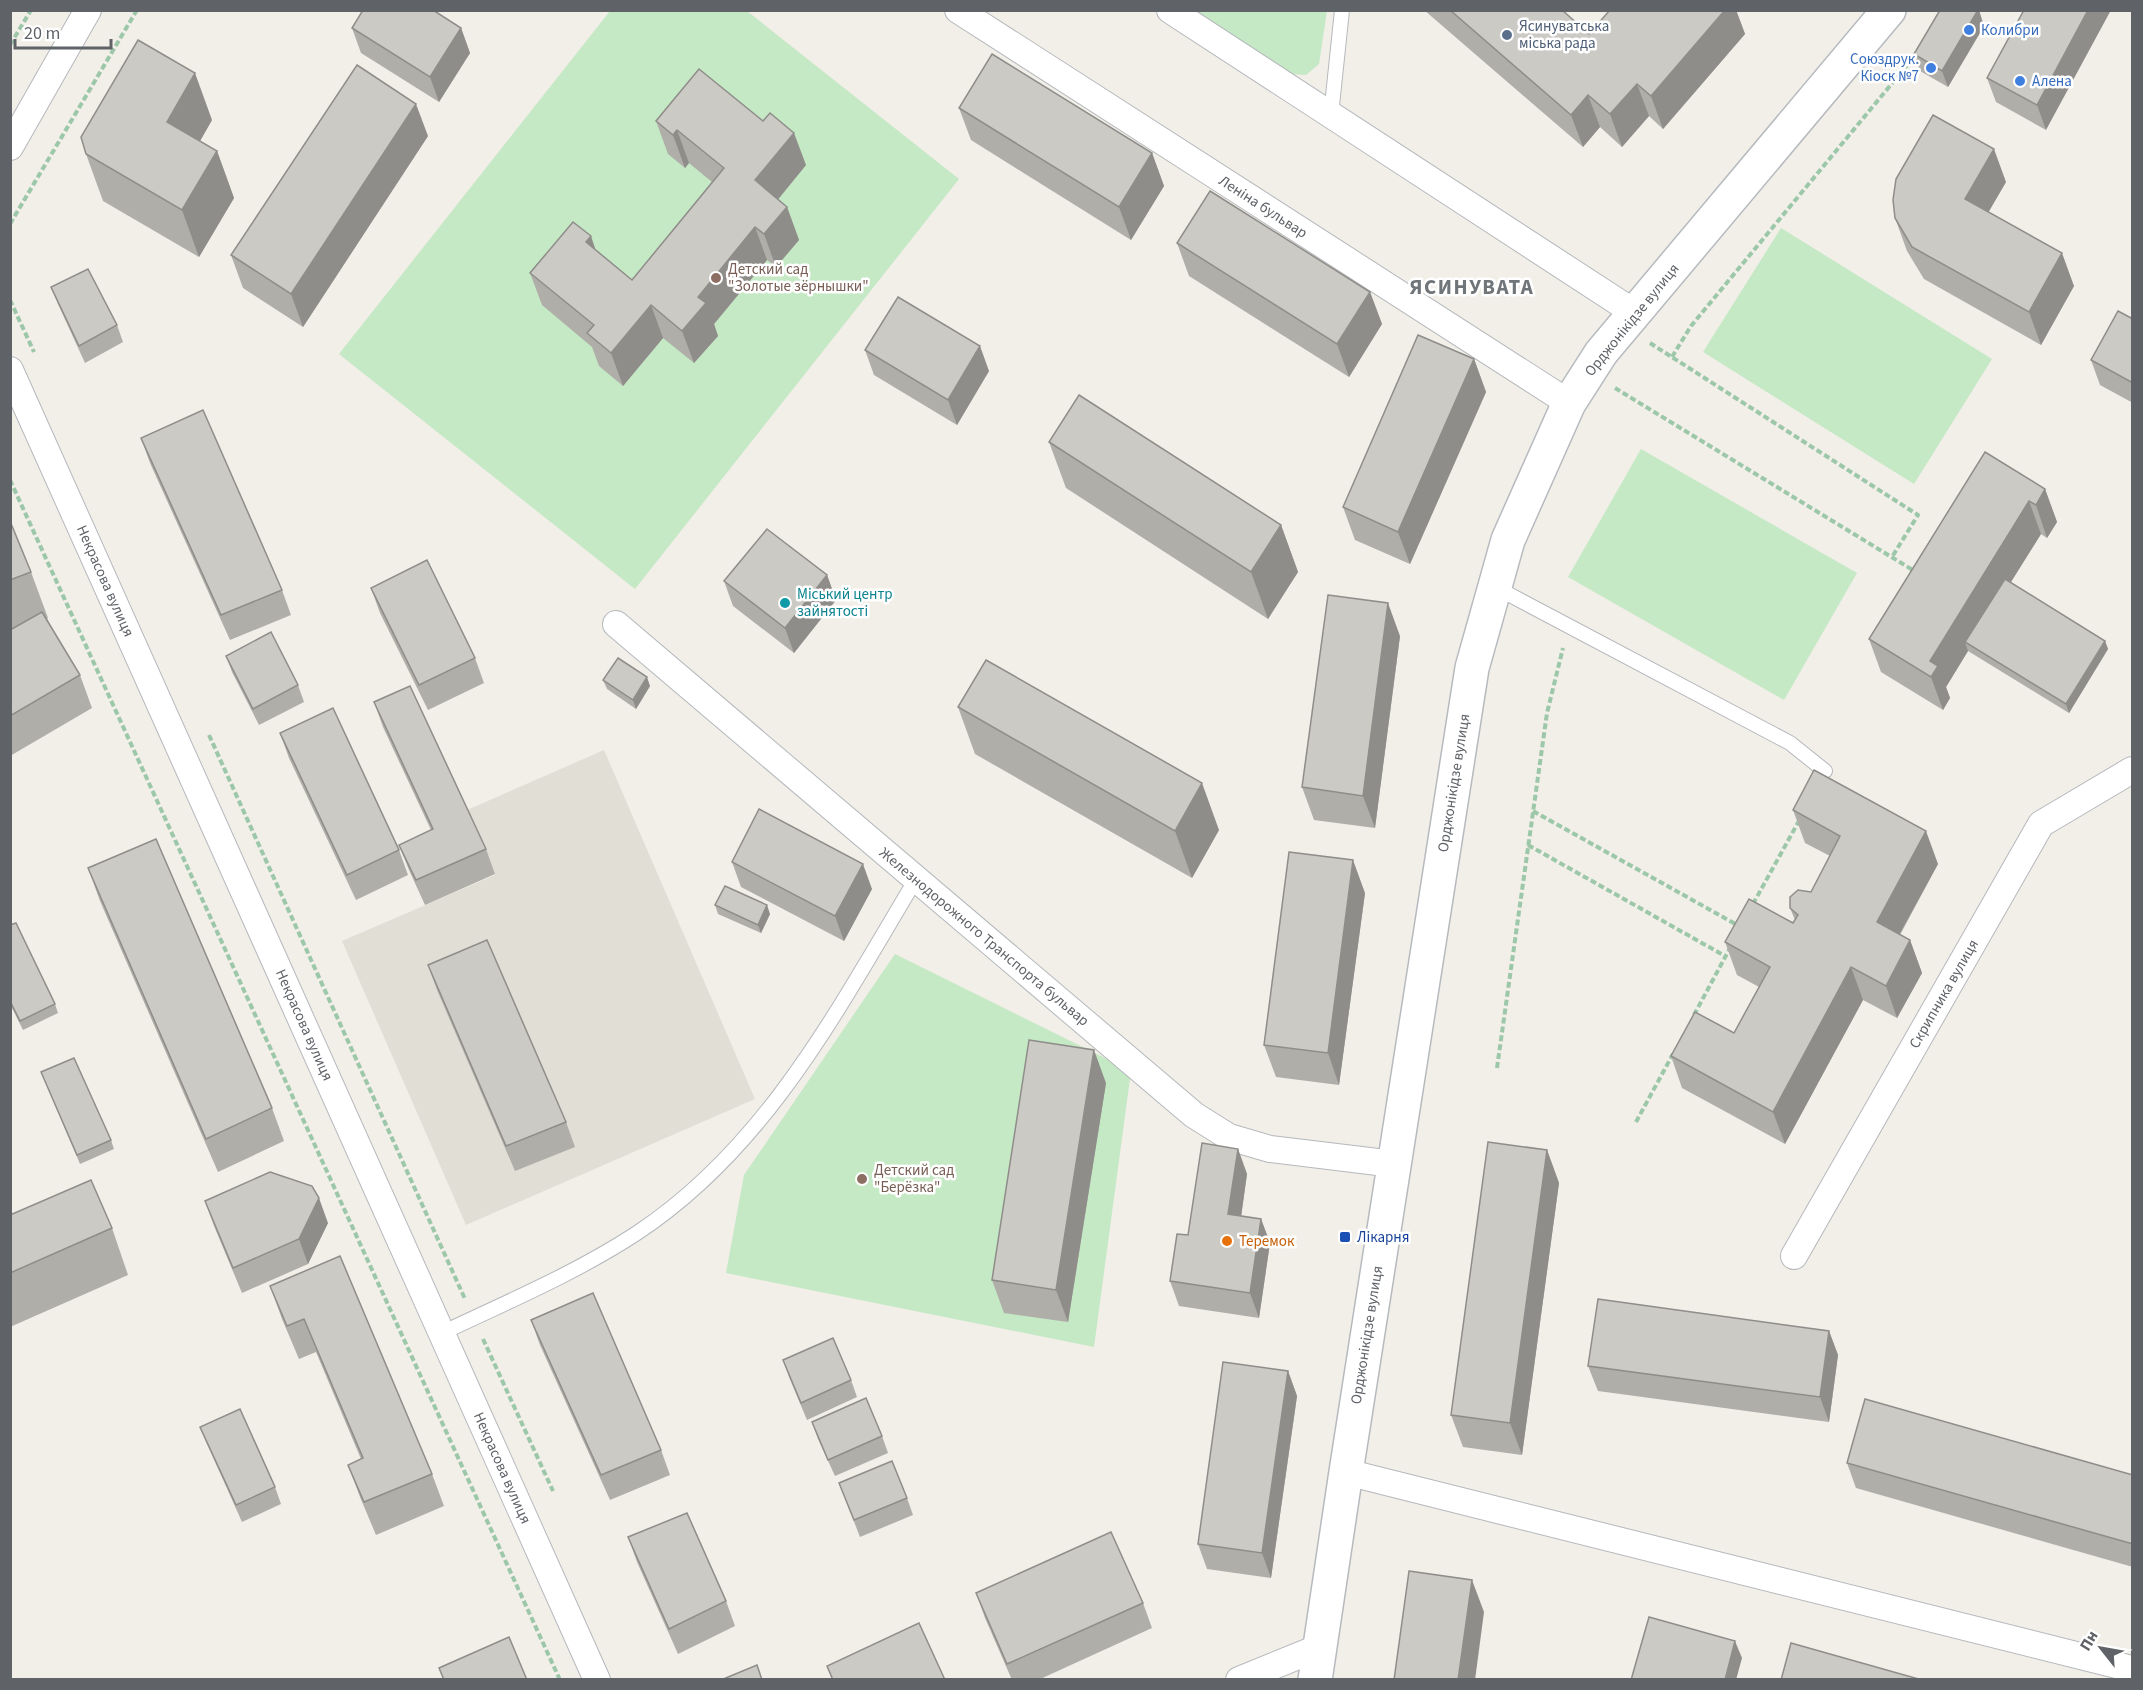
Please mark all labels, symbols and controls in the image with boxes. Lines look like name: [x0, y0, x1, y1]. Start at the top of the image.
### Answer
scale bar: [15, 12, 111, 50]
place label: Ясинуватська міська рада: [1519, 16, 1609, 54]
place label: Колибри: [1981, 20, 2039, 41]
text: 20 m: [24, 21, 60, 46]
marker: Колибри: [1962, 23, 1976, 37]
marker: Ясинуватська міська рада: [1500, 28, 1514, 42]
place label: Союздрук. Кіоск №7: [1850, 49, 1919, 87]
marker: Союздрук. Кіоск №7: [1924, 61, 1938, 75]
place label: Алена: [2032, 71, 2072, 92]
marker: Алена: [2013, 74, 2027, 88]
street label: Леніна бульвар: [1215, 170, 1311, 244]
place label: Детский сад "Золотые зёрнышки": [728, 259, 869, 297]
street label: Орджонікідзе вулиця: [1580, 259, 1684, 381]
marker: Детский сад "Золотые зёрнышки": [709, 271, 723, 285]
district label: ЯСИНУВАТА: [1410, 272, 1534, 302]
street label: Некрасова вулиця: [71, 522, 139, 640]
place label: Міський центр зайнятості: [797, 584, 893, 622]
marker: Міський центр зайнятості: [778, 596, 792, 610]
street label: Орджонікідзе вулиця: [1433, 712, 1475, 854]
street label: Железнодорожного Транспорта бульвар: [874, 843, 1094, 1031]
street label: Скрипника вулиця: [1904, 936, 1984, 1052]
street label: Некрасова вулиця: [270, 966, 338, 1084]
place label: Детский сад "Берёзка": [874, 1160, 954, 1198]
marker: Детский сад "Берёзка": [855, 1172, 869, 1186]
place label: Лікарня: [1357, 1227, 1409, 1248]
marker: Лікарня: [1338, 1230, 1352, 1244]
place label: Теремок: [1239, 1231, 1295, 1252]
marker: Теремок: [1220, 1234, 1234, 1248]
street label: Орджонікідзе вулиця: [1346, 1264, 1388, 1406]
street label: Некрасова вулиця: [468, 1409, 536, 1527]
north arrow: [2071, 1618, 2131, 1678]
text: Пн: [2074, 1627, 2104, 1655]

